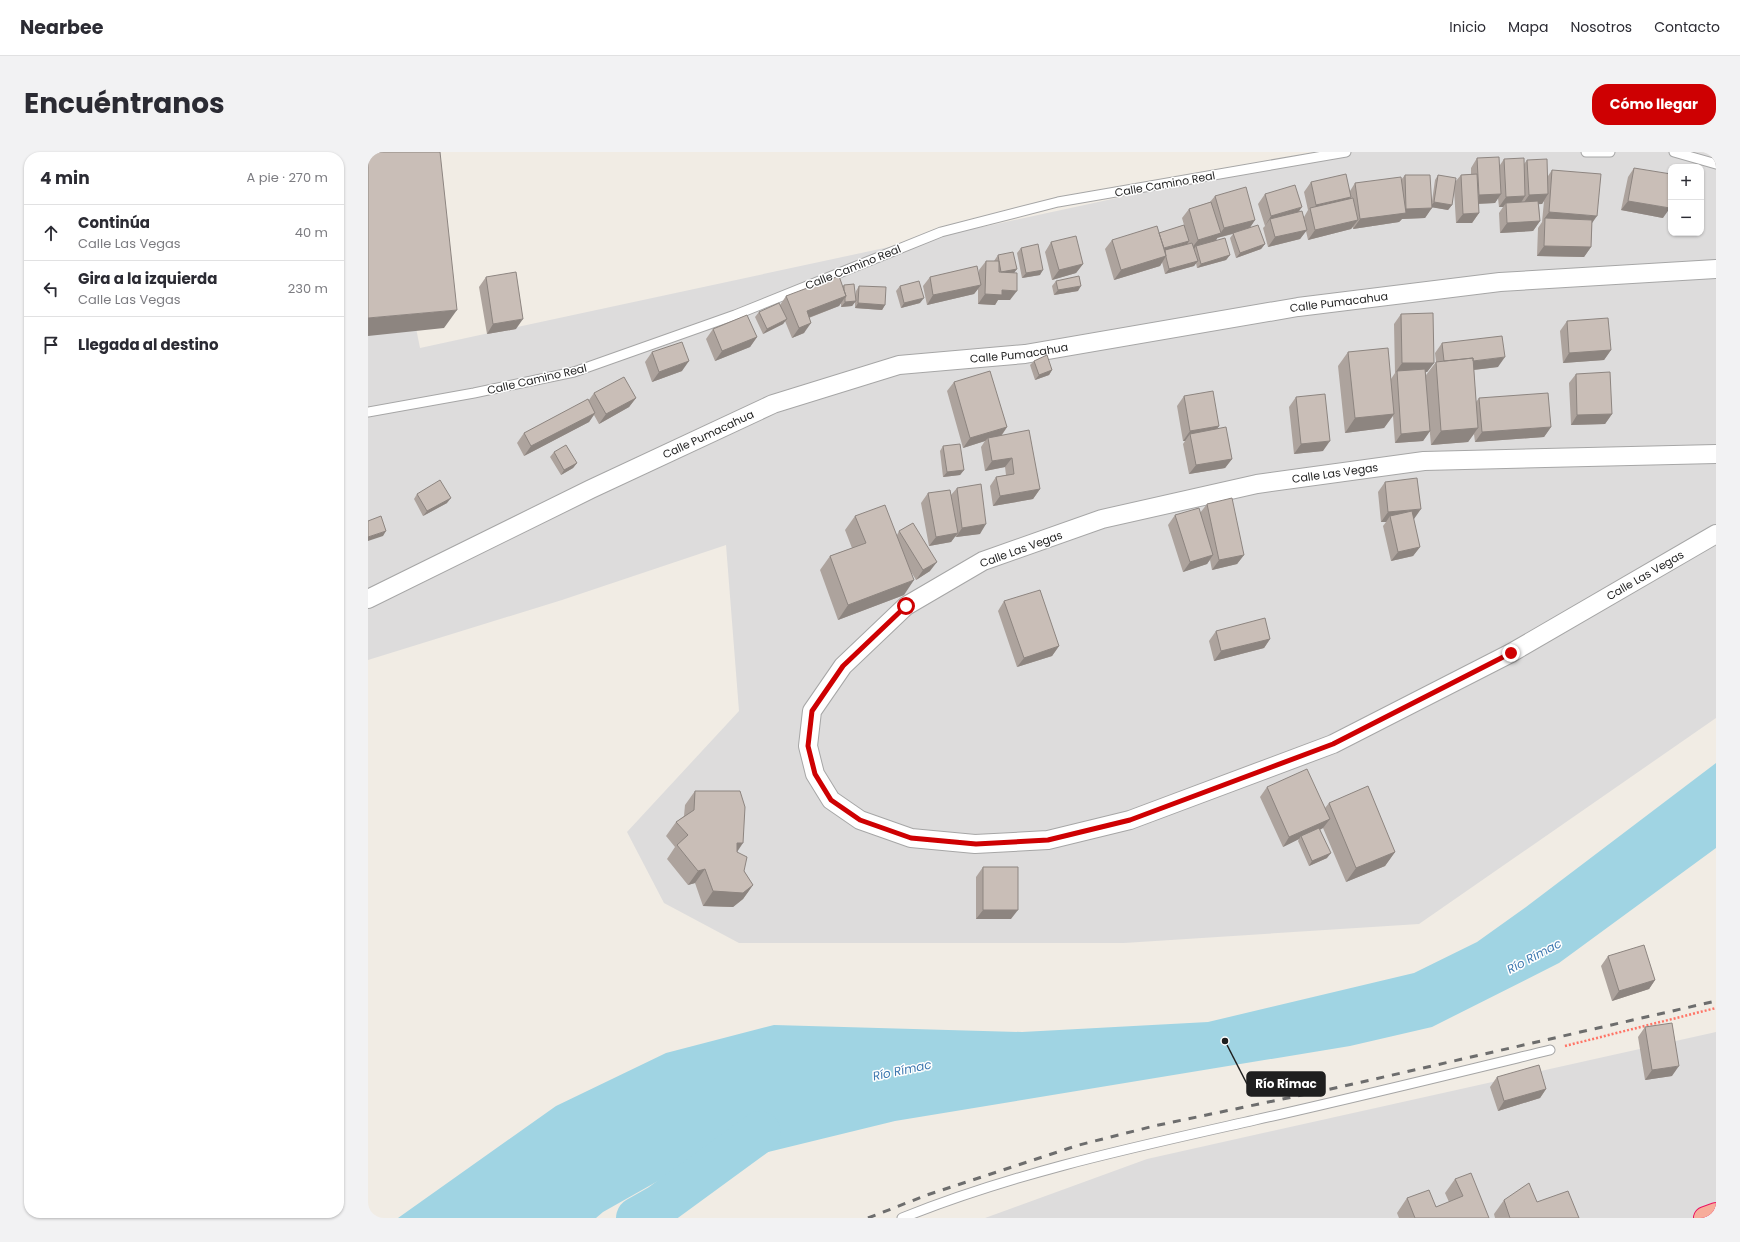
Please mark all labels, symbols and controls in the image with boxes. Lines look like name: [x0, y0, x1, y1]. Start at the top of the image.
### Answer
text: Nearbee: [20, 14, 103, 41]
text: Inicio: [1449, 17, 1486, 37]
text: Mapa: [1508, 17, 1549, 37]
text: Nosotros: [1571, 17, 1632, 37]
text: Contacto: [1654, 17, 1720, 37]
text: Encuéntranos: [24, 84, 225, 123]
button: Cómo llegar: [1592, 84, 1716, 125]
map controls: [1668, 164, 1704, 236]
button: +: [1668, 164, 1704, 200]
text: 4 min: [40, 166, 90, 190]
street label: Calle Camino Real: [1114, 167, 1216, 201]
text: A pie · 270 m: [246, 168, 328, 187]
button: −: [1668, 200, 1704, 236]
text: Continúa: [78, 212, 150, 233]
icon: ahead: [40, 222, 62, 244]
text: 40 m: [295, 223, 328, 242]
text: Calle Las Vegas: [78, 234, 181, 253]
street label: Calle Camino Real: [803, 241, 903, 293]
text: Gira a la izquierda: [78, 268, 217, 289]
icon: left: [40, 278, 62, 300]
text: 230 m: [288, 279, 328, 298]
street label: Calle Pumacahua: [1288, 288, 1389, 316]
text: Calle Las Vegas: [78, 290, 181, 309]
icon: arrive: [40, 334, 62, 356]
text: Llegada al destino: [78, 334, 219, 355]
street label: Calle Pumacahua: [969, 339, 1069, 367]
street label: Calle Camino Real: [486, 360, 588, 398]
street label: Calle Pumacahua: [660, 406, 756, 462]
street label: Calle Las Vegas: [1291, 459, 1379, 487]
street label: Calle Las Vegas: [977, 527, 1065, 571]
street label: Calle Las Vegas: [1603, 546, 1687, 604]
route start: [897, 597, 915, 615]
route end: [1502, 644, 1520, 662]
water label: Río Rímac: [1504, 935, 1564, 977]
water label: Río Rímac: [871, 1055, 933, 1085]
callout: Río Rímac: [1247, 1072, 1325, 1096]
text: Río Rímac: [1255, 1075, 1317, 1092]

